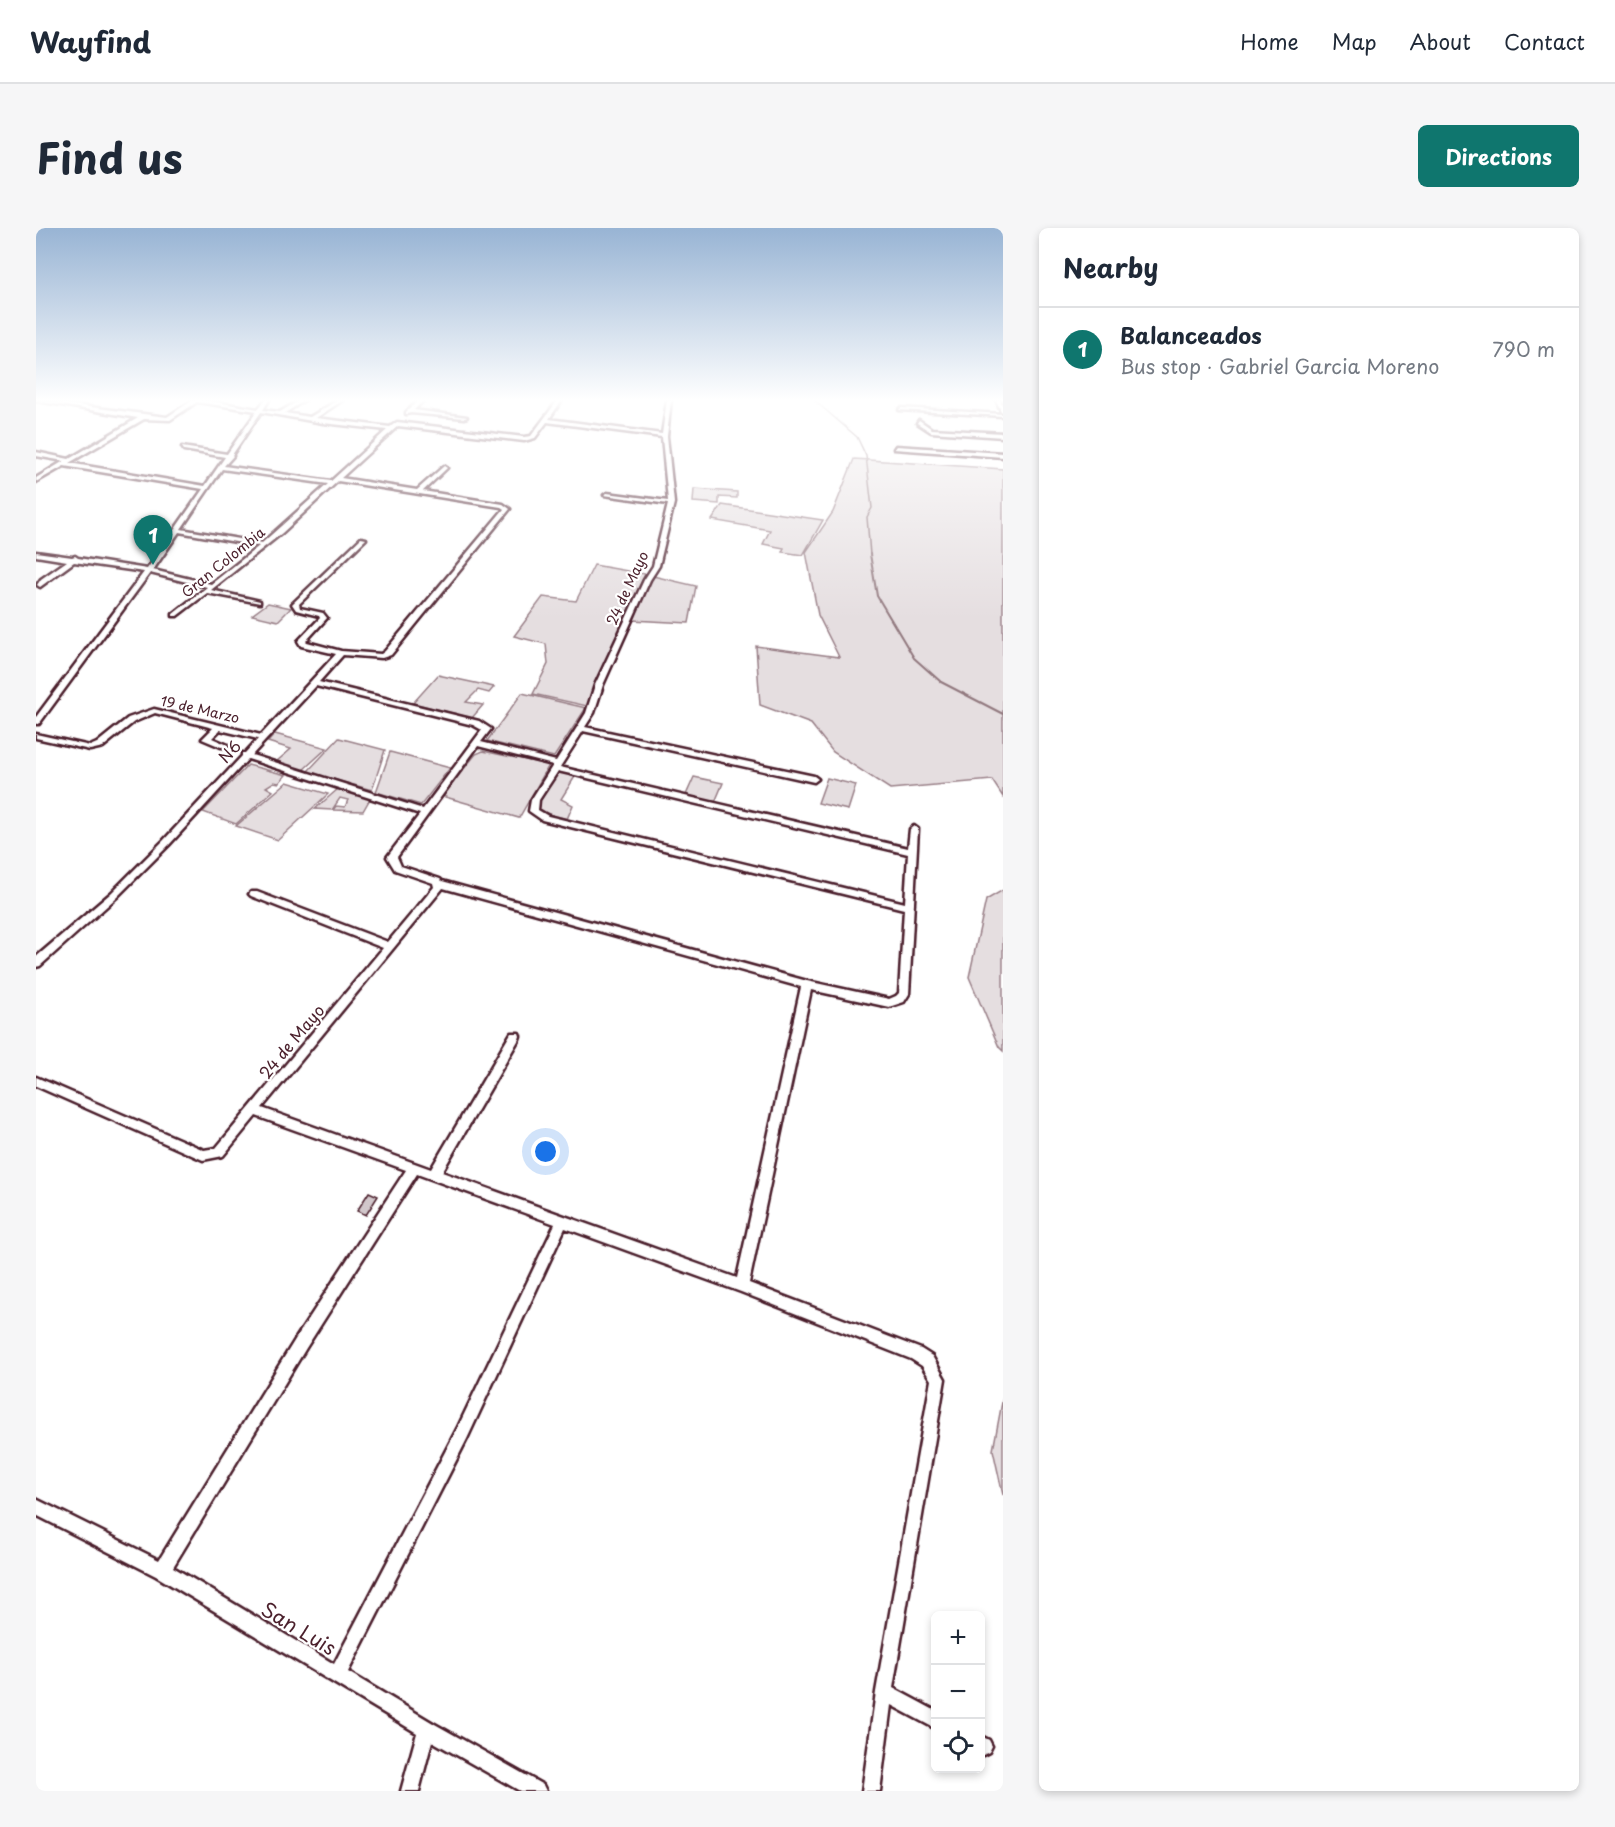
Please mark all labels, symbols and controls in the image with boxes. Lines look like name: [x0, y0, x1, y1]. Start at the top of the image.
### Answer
text: Wayfind: [30, 20, 151, 63]
text: Home: [1240, 25, 1299, 57]
text: Map: [1332, 25, 1377, 57]
text: About: [1410, 25, 1471, 57]
text: Contact: [1504, 25, 1585, 57]
text: Find us: [36, 125, 183, 188]
button: Directions: [1418, 125, 1579, 187]
text: Nearby: [1063, 248, 1158, 287]
text: Balanceados: [1120, 318, 1262, 351]
text: 1: [1078, 334, 1087, 364]
text: 790 m: [1492, 334, 1555, 364]
text: Bus stop · Gabriel Garcia Moreno: [1120, 351, 1439, 381]
pin: 1: [134, 516, 172, 565]
street label: Gran Colombia: [177, 521, 270, 602]
street label: 24 de Mayo: [601, 548, 653, 628]
street label: 19 de Marzo: [159, 690, 242, 728]
street label: N6: [212, 734, 246, 768]
street label: 24 de Mayo: [253, 999, 329, 1083]
your location: [531, 1137, 560, 1166]
street label: San Luis: [256, 1594, 342, 1662]
map controls: [931, 1611, 985, 1773]
button: +: [931, 1611, 985, 1665]
button: −: [931, 1665, 985, 1719]
button: locate: [931, 1719, 985, 1773]

